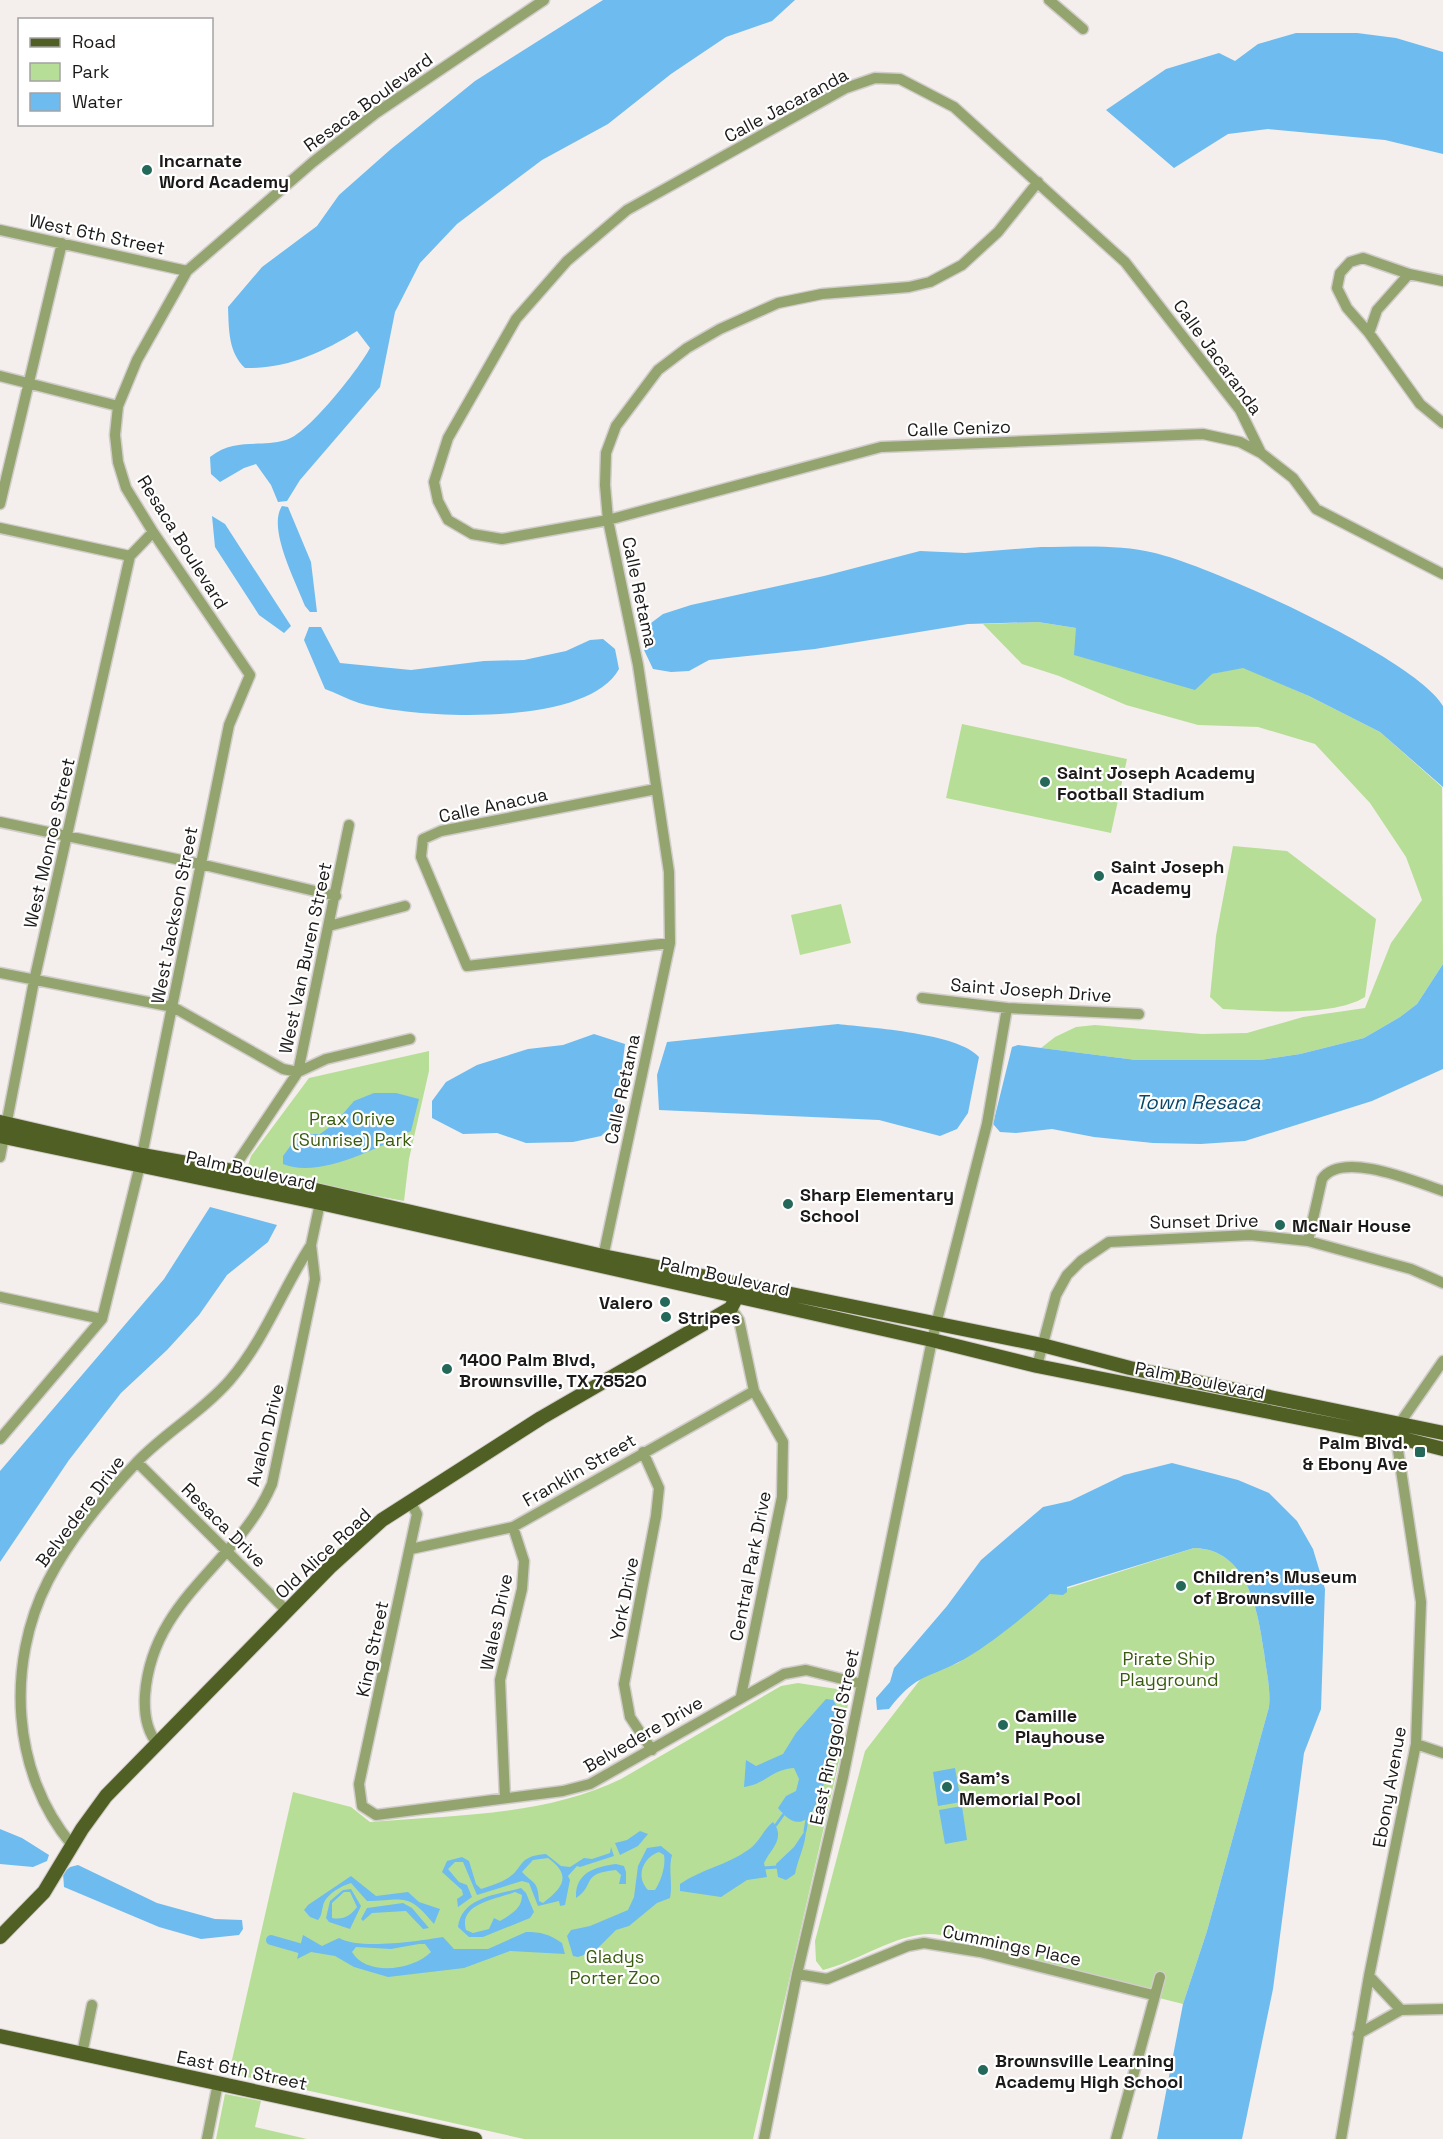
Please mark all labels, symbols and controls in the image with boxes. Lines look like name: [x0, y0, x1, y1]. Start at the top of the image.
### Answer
legend: [18, 18, 213, 126]
text: Road: [72, 30, 116, 53]
street label: Resaca Boulevard: [299, 47, 437, 157]
text: Park: [72, 60, 110, 83]
street label: Calle Jacaranda: [720, 63, 852, 147]
text: Water: [72, 90, 123, 113]
place label: Incarnate Word Academy: [159, 149, 289, 193]
marker: Incarnate Word Academy: [140, 163, 154, 177]
street label: West 6th Street: [27, 208, 167, 260]
street label: Calle Jacaranda: [1168, 295, 1268, 419]
street label: Calle Cenizo: [907, 415, 1011, 441]
street label: Resaca Boulevard: [132, 471, 234, 613]
street label: Calle Retama: [617, 535, 663, 649]
street label: West Monroe Street: [18, 756, 80, 930]
place label: Saint Joseph Academy Football Stadium: [1057, 761, 1255, 805]
marker: Saint Joseph Academy Football Stadium: [1038, 775, 1052, 789]
street label: Calle Anacua: [437, 782, 549, 828]
street label: West Jackson Street: [146, 824, 202, 1006]
place label: Saint Joseph Academy: [1111, 855, 1224, 899]
street label: West Van Buren Street: [273, 860, 337, 1056]
marker: Saint Joseph Academy: [1092, 869, 1106, 883]
street label: Saint Joseph Drive: [950, 973, 1112, 1007]
street label: Calle Retama: [599, 1032, 645, 1146]
water label: Town Resaca: [1136, 1089, 1261, 1115]
park label: Prax Orive (Sunrise) Park: [292, 1107, 412, 1151]
street label: Palm Boulevard: [184, 1145, 318, 1195]
place label: Sharp Elementary School: [800, 1183, 954, 1227]
marker: Sharp Elementary School: [781, 1197, 795, 1211]
street label: Sunset Drive: [1149, 1209, 1259, 1233]
place label: McNair House: [1292, 1214, 1411, 1237]
marker: McNair House: [1273, 1218, 1287, 1232]
street label: Palm Boulevard: [658, 1251, 792, 1301]
place label: Valero: [599, 1291, 653, 1314]
marker: Valero: [658, 1295, 672, 1309]
place label: Stripes: [678, 1306, 740, 1329]
marker: Stripes: [659, 1310, 673, 1324]
place label: 1400 Palm Blvd, Brownsville, TX 78520: [459, 1348, 647, 1392]
street label: Palm Boulevard: [1133, 1356, 1267, 1404]
marker: 1400 Palm Blvd, Brownsville, TX 78520: [440, 1362, 454, 1376]
street label: Avalon Drive: [241, 1381, 289, 1489]
street label: Franklin Street: [518, 1428, 640, 1512]
place label: Palm Blvd. & Ebony Ave: [1303, 1431, 1408, 1475]
marker: Palm Blvd. & Ebony Ave: [1413, 1445, 1427, 1459]
street label: Belvedere Drive: [30, 1451, 130, 1571]
street label: Resaca Drive: [177, 1478, 271, 1572]
street label: Central Park Drive: [724, 1489, 776, 1643]
street label: Old Alice Road: [270, 1503, 376, 1603]
street label: York Drive: [605, 1555, 643, 1643]
place label: Children’s Museum of Brownsville: [1193, 1565, 1357, 1609]
street label: Wales Drive: [475, 1572, 517, 1672]
marker: Children’s Museum of Brownsville: [1174, 1579, 1188, 1593]
street label: King Street: [351, 1599, 393, 1699]
street label: East Ringgold Street: [804, 1647, 864, 1827]
park label: Pirate Ship Playground: [1119, 1647, 1219, 1691]
street label: Belvedere Drive: [579, 1691, 707, 1777]
place label: Camille Playhouse: [1015, 1704, 1105, 1748]
marker: Camille Playhouse: [996, 1718, 1010, 1732]
street label: Ebony Avenue: [1367, 1725, 1411, 1849]
place label: Sam's Memorial Pool: [959, 1766, 1081, 1810]
marker: Sam's Memorial Pool: [940, 1780, 954, 1794]
street label: Cummings Place: [940, 1919, 1084, 1971]
park label: Gladys Porter Zoo: [570, 1945, 660, 1989]
street label: East 6th Street: [175, 2045, 309, 2095]
place label: Brownsville Learning Academy High School: [995, 2049, 1183, 2093]
marker: Brownsville Learning Academy High School: [976, 2063, 990, 2077]

